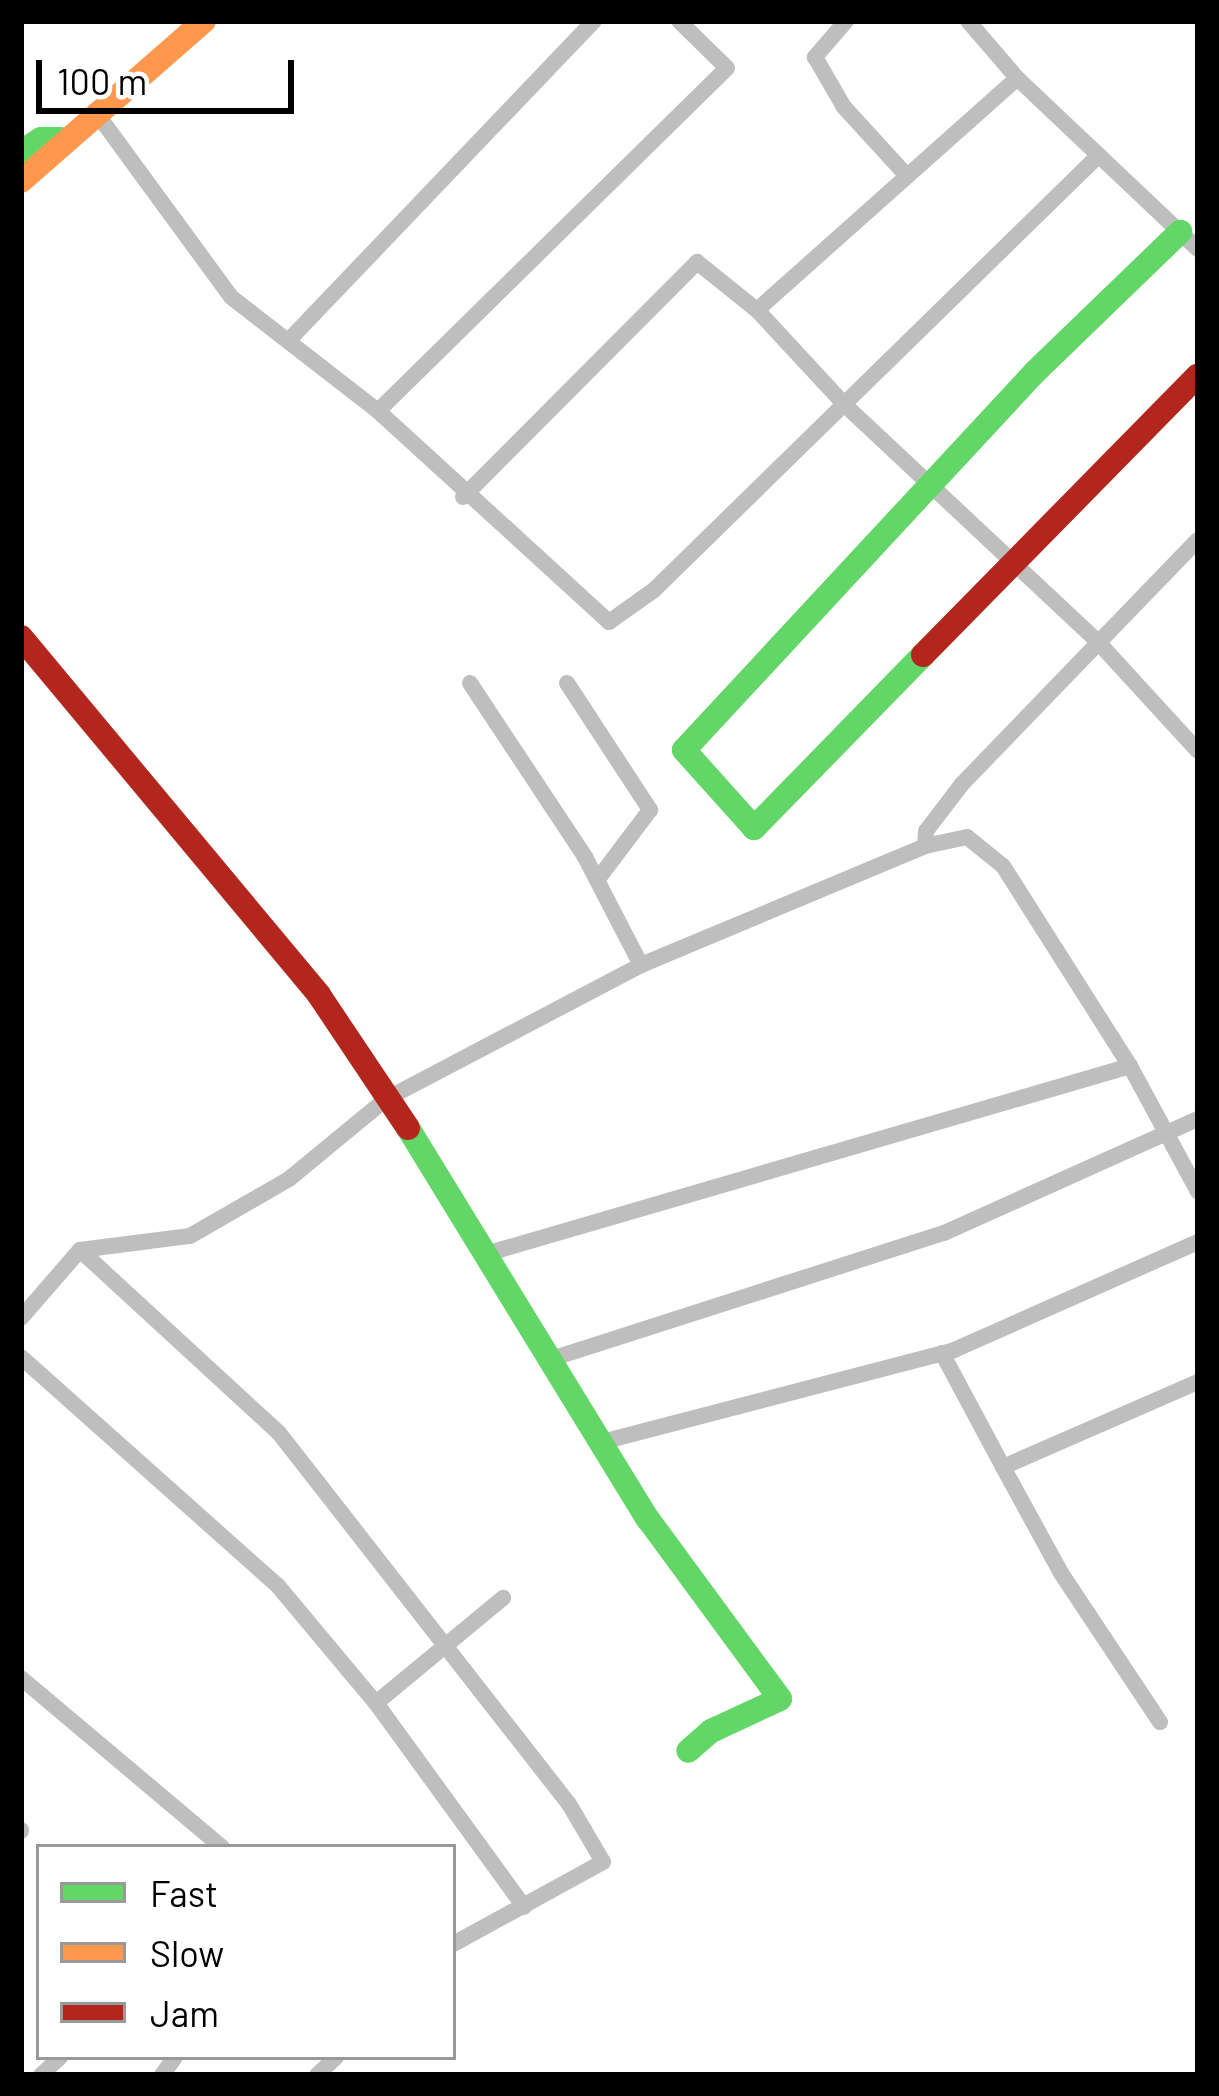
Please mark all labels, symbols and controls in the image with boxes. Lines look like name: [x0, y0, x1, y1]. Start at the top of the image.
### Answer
scale bar: [42, 36, 300, 110]
text: 100 m: [57, 59, 147, 102]
legend: [36, 1844, 456, 2060]
text: Fast: [150, 1871, 218, 1914]
text: Slow: [150, 1931, 224, 1974]
text: Jam: [150, 1991, 219, 2034]

